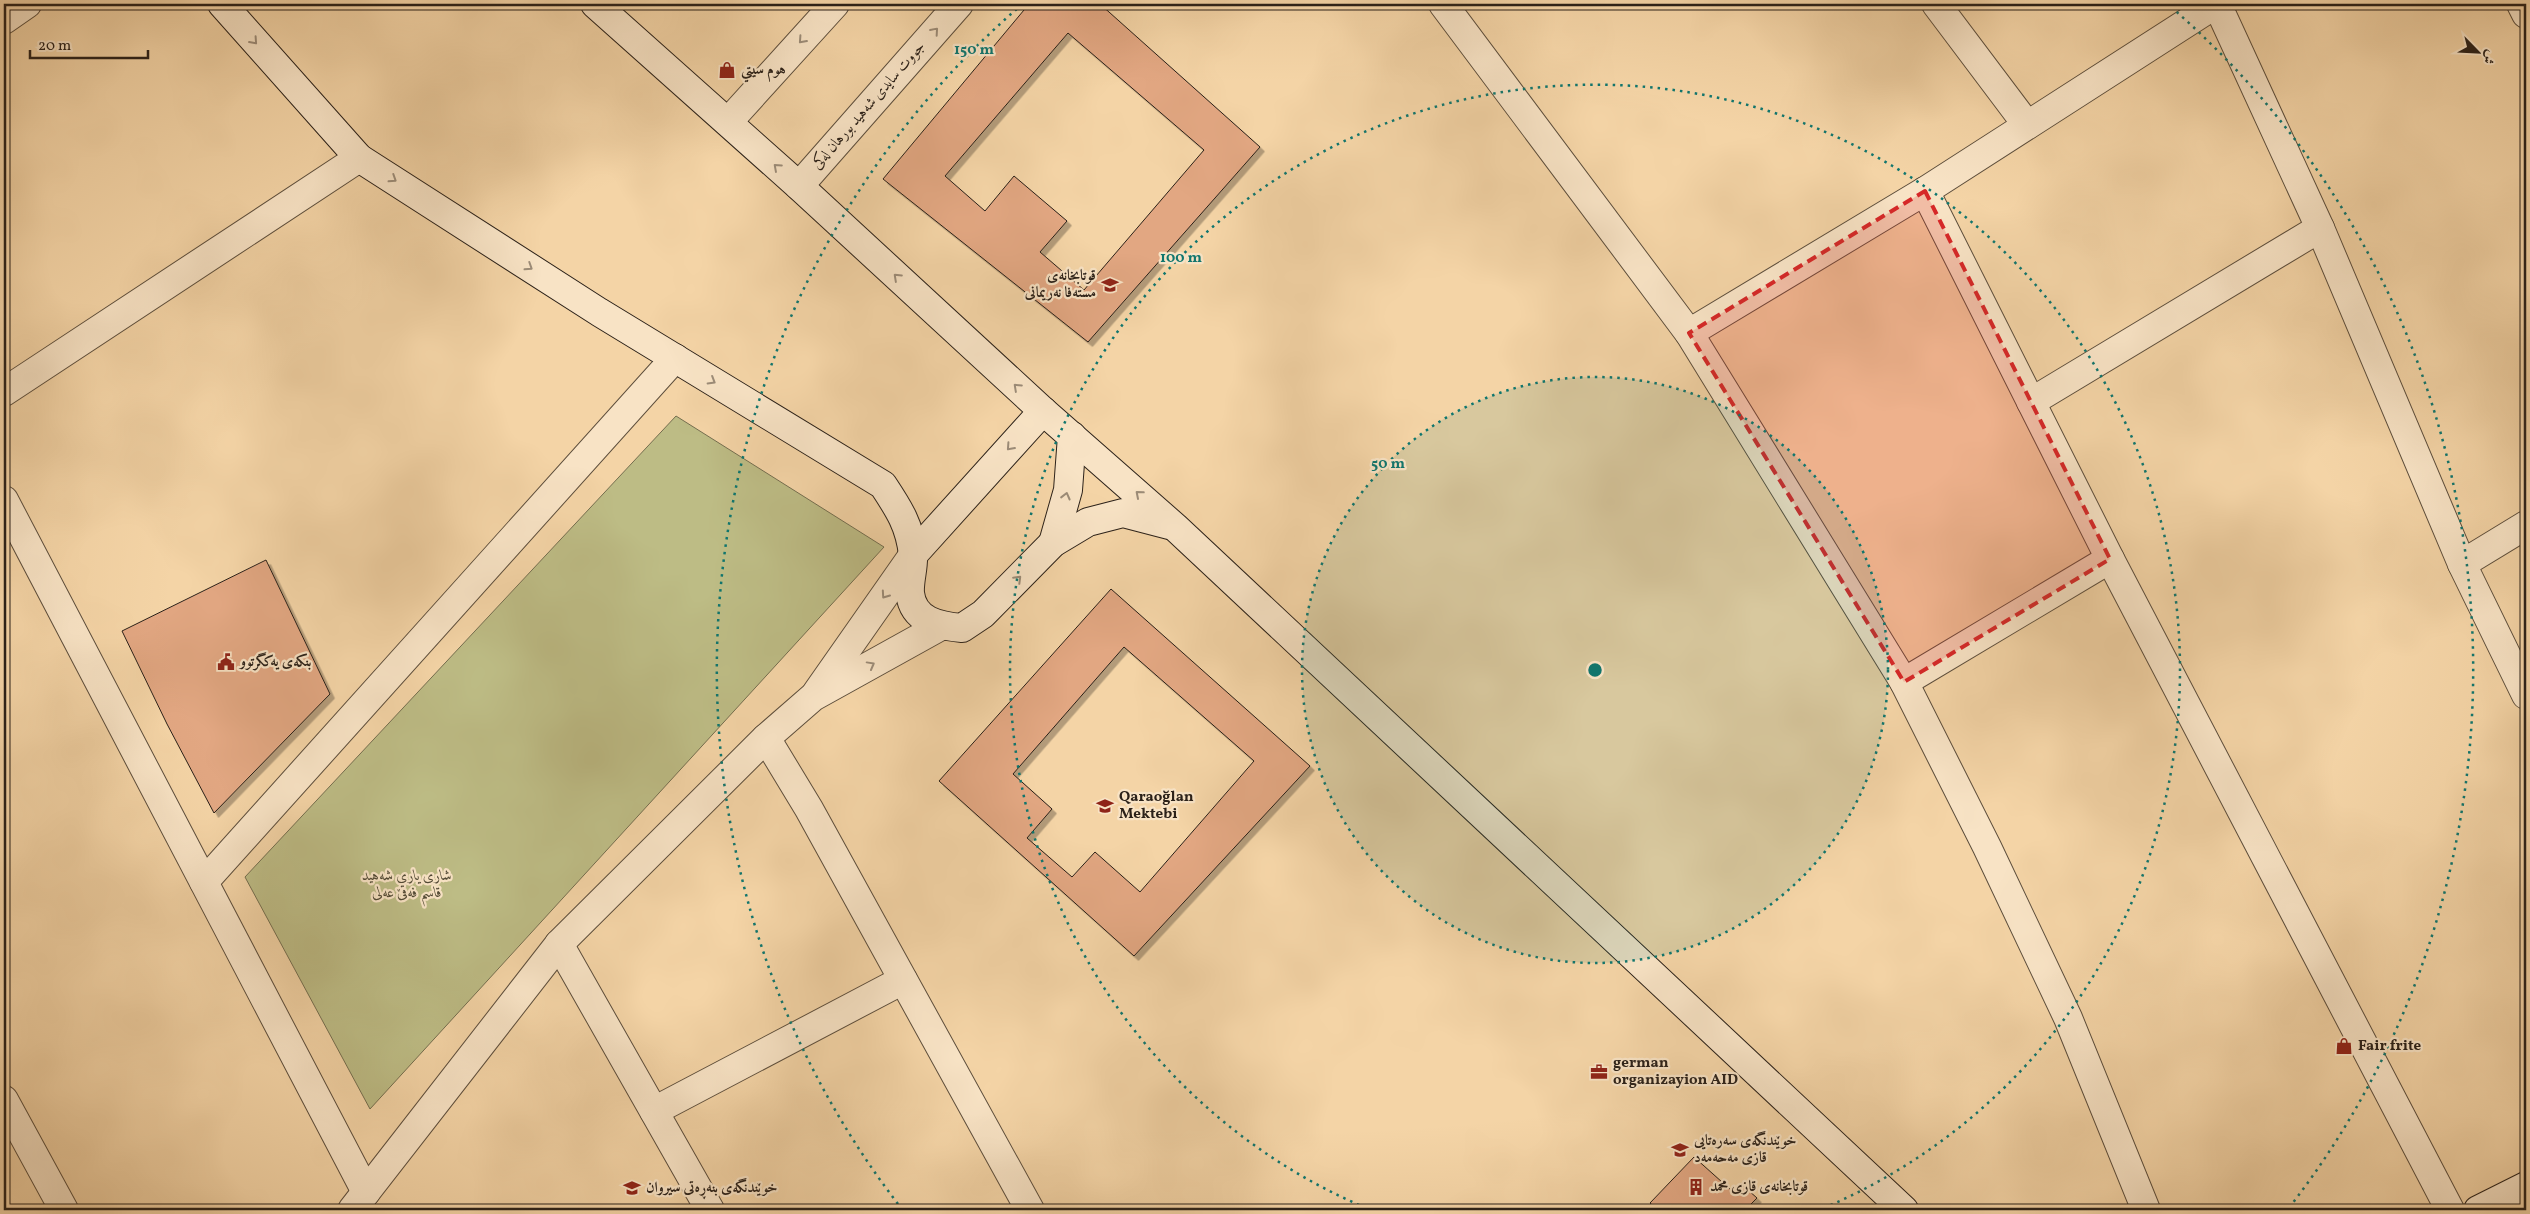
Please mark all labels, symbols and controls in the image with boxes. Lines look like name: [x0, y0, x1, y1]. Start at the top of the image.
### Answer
scale bar: [30, 28, 148, 60]
one-way arrow: [929, 28, 938, 37]
north arrow: [2452, 28, 2502, 78]
one-way arrow: [799, 34, 808, 43]
one-way arrow: [248, 35, 257, 44]
text: 20 m: [38, 36, 71, 57]
street label: جووت سایدی شەهید بورهان لەکی: [807, 37, 931, 175]
text: 150 m: [954, 40, 994, 61]
text: ش: [2477, 46, 2500, 67]
shop icon: هوم سيتي: [717, 60, 737, 80]
place label: هوم سيتي: [741, 60, 786, 83]
one-way arrow: [774, 164, 783, 173]
one-way arrow: [387, 173, 396, 183]
text: 100 m: [1160, 248, 1203, 269]
one-way arrow: [524, 261, 533, 271]
place label: قوتابخانەی مستەفا نەریمانی: [1024, 266, 1096, 304]
one-way arrow: [894, 274, 903, 283]
school or university icon: قوتابخانەی مستەفا نەریمانی: [1100, 275, 1120, 295]
one-way arrow: [706, 374, 715, 384]
one-way arrow: [1013, 384, 1022, 393]
one-way arrow: [1007, 441, 1016, 450]
text: 50 m: [1371, 454, 1405, 475]
one-way arrow: [1135, 491, 1144, 500]
one-way arrow: [1060, 492, 1071, 501]
one-way arrow: [1012, 576, 1021, 585]
one-way arrow: [882, 589, 891, 599]
public building icon: بنکەی یەکگرتوو: [216, 652, 236, 672]
place label: بنکەی یەکگرتوو: [238, 652, 311, 673]
centre of rings: [1586, 661, 1604, 679]
one-way arrow: [865, 662, 874, 672]
place label: Qaraoğlan Mektebi: [1119, 787, 1194, 825]
school or university icon: Qaraoğlan Mektebi: [1095, 796, 1115, 816]
park label: شاری یاری شەهید قاسم فەقێ عەلی: [362, 866, 452, 907]
shop icon: Fair frite: [2334, 1036, 2354, 1056]
place label: Fair frite: [2358, 1036, 2422, 1057]
place label: german organizayion AID: [1613, 1053, 1738, 1091]
office icon: german organizayion AID: [1589, 1062, 1609, 1082]
place label: خوێندنگەی سەرەتایی قازی مەحەمەد: [1693, 1130, 1797, 1169]
school or university icon: خوێندنگەی سەرەتایی قازی مەحەمەد: [1670, 1140, 1690, 1160]
place label: خوێندنگەی بنەڕەتی سیروان: [646, 1177, 778, 1200]
building icon: قوتابخانەی قازی محمد: [1686, 1177, 1706, 1197]
place label: قوتابخانەی قازی محمد: [1710, 1177, 1808, 1198]
school or university icon: خوێندنگەی بنەڕەتی سیروان: [622, 1178, 642, 1198]

